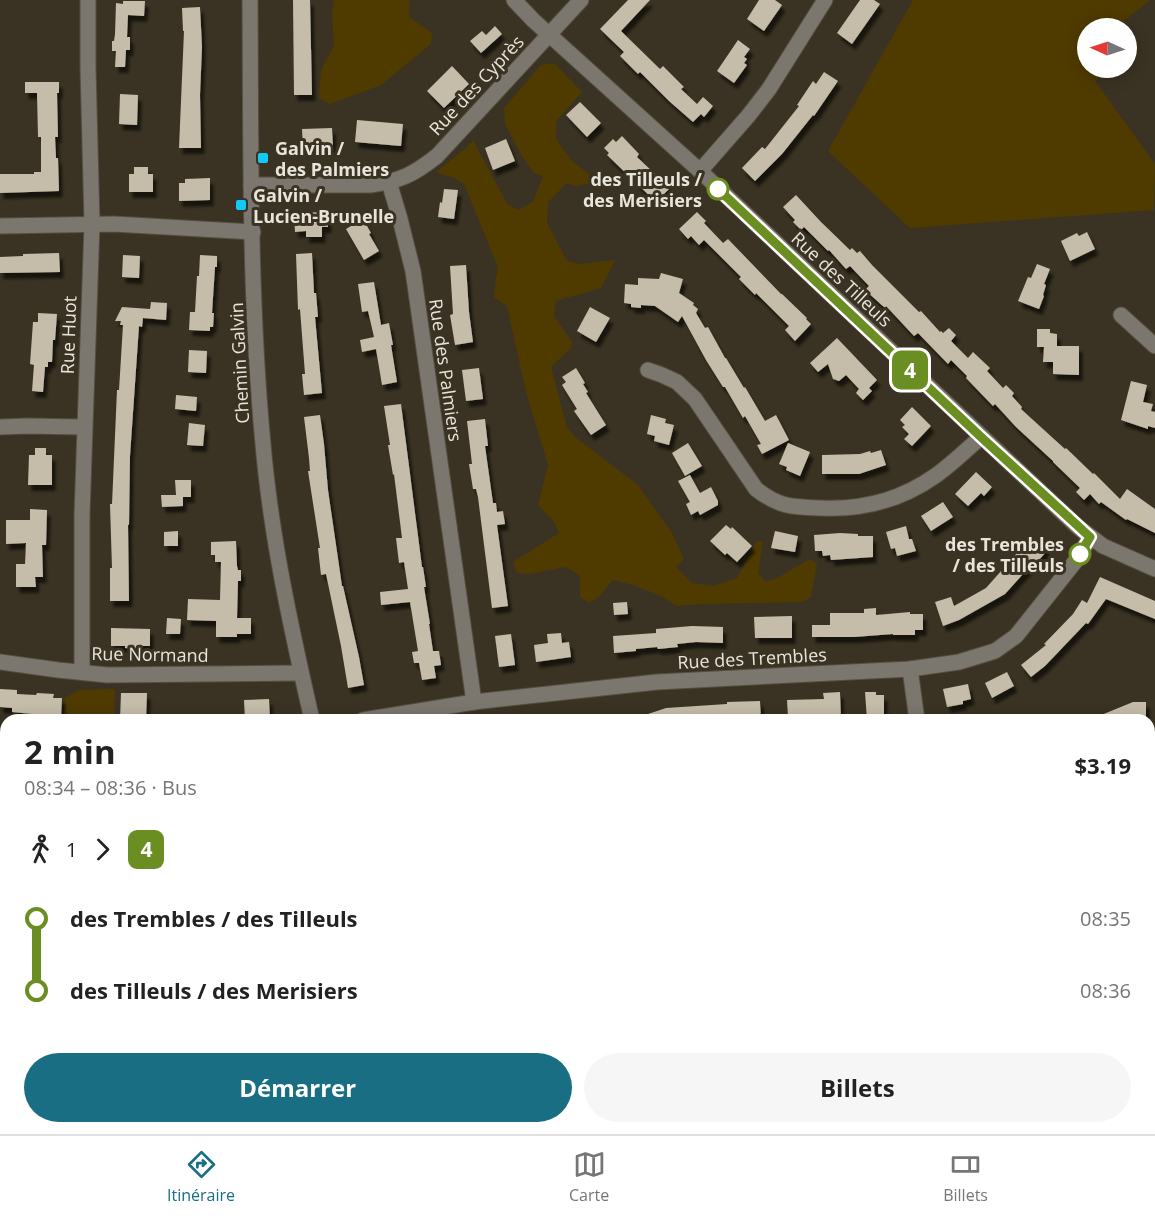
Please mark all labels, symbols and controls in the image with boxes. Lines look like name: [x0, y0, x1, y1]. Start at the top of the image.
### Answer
north arrow: [1077, 18, 1137, 78]
map controls: [1077, 18, 1137, 78]
street label: Rue des Cyprès: [423, 30, 529, 140]
place label: Galvin / des Palmiers: [275, 136, 389, 181]
marker: Galvin / des Palmiers: [256, 151, 270, 165]
place label: des Tilleuls / des Merisiers: [583, 167, 703, 212]
marker: des Tilleuls / des Merisiers: [707, 178, 729, 200]
place label: Galvin / Lucien-Brunelle: [253, 183, 394, 228]
marker: Galvin / Lucien-Brunelle: [234, 198, 248, 212]
street label: Rue des Tilleuls: [787, 226, 897, 332]
street label: Rue Huot: [55, 295, 81, 375]
street label: Rue des Palmiers: [424, 297, 468, 443]
street label: Chemin Galvin: [224, 302, 254, 424]
line badge: 4: [890, 350, 930, 389]
text: 4: [904, 356, 916, 384]
place label: des Trembles / des Tilleuls: [945, 532, 1064, 577]
marker: des Trembles / des Tilleuls: [1069, 543, 1091, 565]
street label: Rue Normand: [91, 641, 209, 667]
street label: Rue des Trembles: [677, 642, 827, 674]
text: 2 min: [24, 729, 116, 774]
text: $3.19: [1074, 750, 1131, 780]
text: 08:34 – 08:36 · Bus: [24, 774, 197, 801]
icon: walk: [24, 833, 57, 866]
icon: forward: [86, 833, 119, 866]
text: 4: [140, 835, 152, 863]
text: 1: [66, 836, 77, 863]
text: des Trembles / des Tilleuls: [70, 903, 358, 933]
text: 08:35: [1080, 905, 1131, 932]
text: des Tilleuls / des Merisiers: [70, 975, 358, 1005]
text: 08:36: [1080, 977, 1131, 1004]
button: Démarrer: [24, 1053, 572, 1122]
button: Billets: [584, 1053, 1131, 1122]
tab: Itinéraire: [167, 1148, 235, 1206]
tab: Carte: [569, 1148, 609, 1206]
tab: Billets: [943, 1148, 988, 1206]

